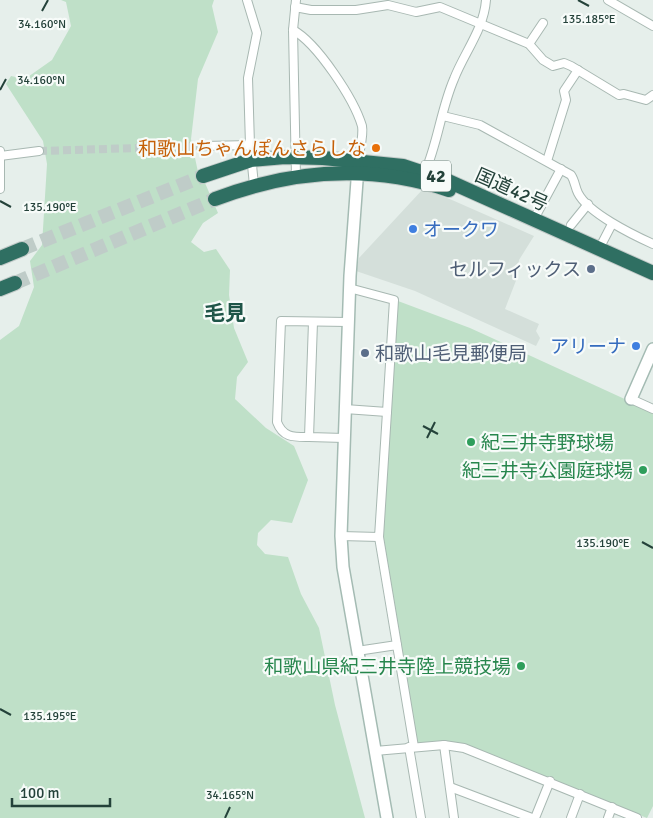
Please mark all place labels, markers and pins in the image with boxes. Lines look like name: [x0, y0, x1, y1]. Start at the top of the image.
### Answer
place label: 和歌山ちゃんぽんさらしな: [138, 137, 366, 161]
marker: 和歌山ちゃんぽんさらしな: [370, 142, 382, 154]
place label: オークワ: [423, 218, 499, 242]
marker: オークワ: [407, 223, 419, 235]
place label: セルフィックス: [449, 258, 581, 282]
marker: セルフィックス: [585, 263, 597, 275]
place label: アリーナ: [550, 335, 626, 359]
marker: アリーナ: [630, 340, 642, 352]
place label: 和歌山毛見郵便局: [375, 342, 527, 366]
marker: 和歌山毛見郵便局: [359, 347, 371, 359]
place label: 紀三井寺野球場: [481, 431, 614, 455]
marker: 紀三井寺野球場: [465, 436, 477, 448]
place label: 紀三井寺公園庭球場: [462, 459, 633, 483]
marker: 紀三井寺公園庭球場: [637, 464, 649, 476]
place label: 和歌山県紀三井寺陸上競技場: [264, 655, 511, 679]
marker: 和歌山県紀三井寺陸上競技場: [515, 660, 527, 672]

